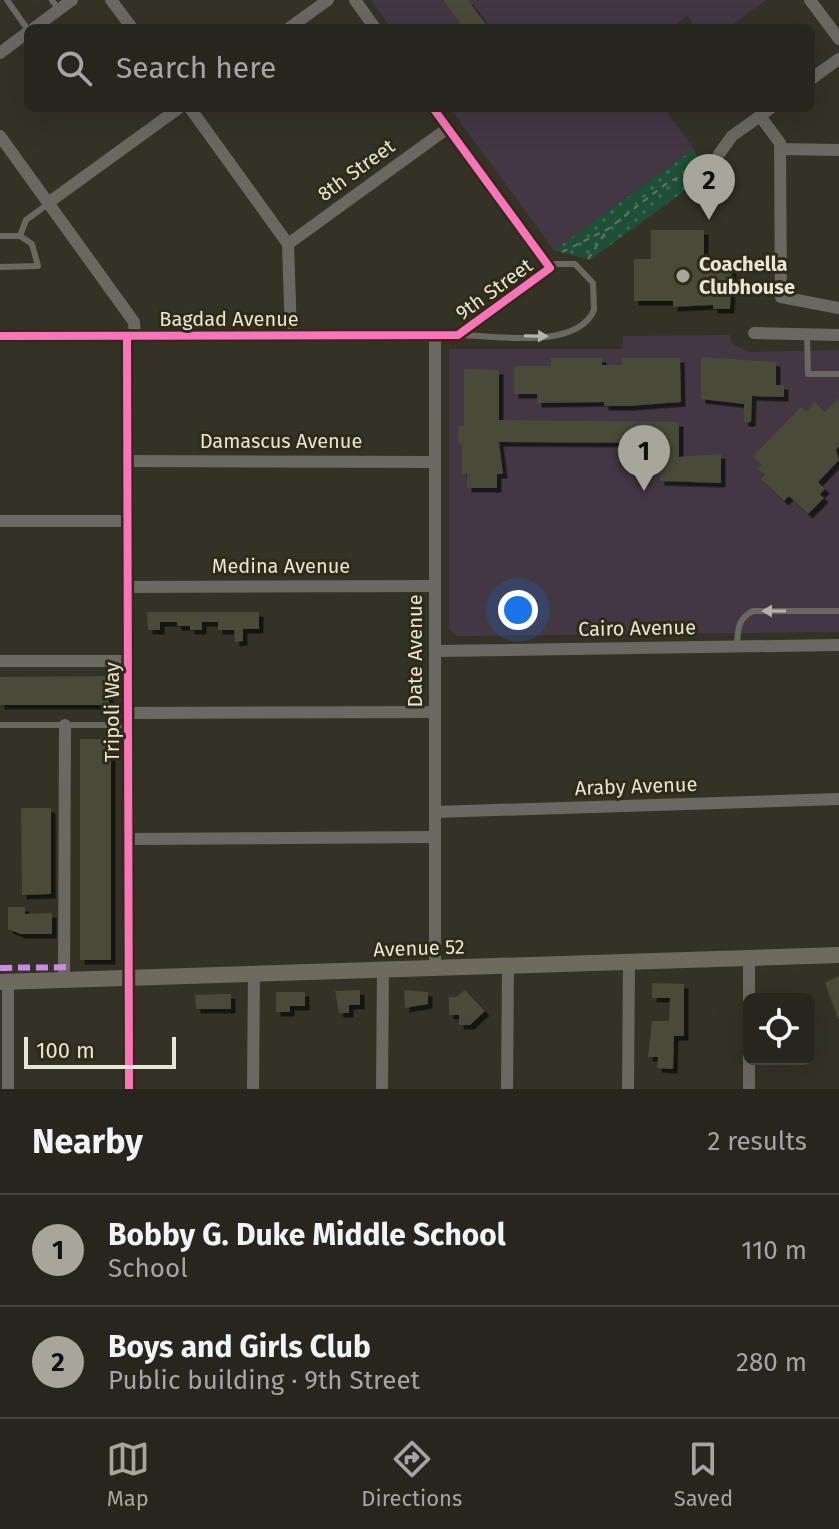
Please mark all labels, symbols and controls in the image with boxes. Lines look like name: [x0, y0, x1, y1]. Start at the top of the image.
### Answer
search box: [24, 24, 815, 112]
icon: search: [52, 46, 96, 90]
text: Search here: [116, 50, 276, 86]
street label: 8th Street: [313, 134, 400, 206]
pin: 2: [683, 154, 735, 220]
place label: Coachella Clubhouse: [699, 252, 795, 299]
street label: 9th Street: [451, 253, 538, 325]
marker: Coachella Clubhouse: [674, 267, 692, 285]
street label: Bagdad Avenue: [159, 307, 299, 331]
one-way arrow: [524, 330, 549, 342]
pin: 1: [618, 425, 670, 491]
street label: Damascus Avenue: [200, 429, 362, 453]
street label: Medina Avenue: [212, 554, 350, 578]
your location: [498, 590, 538, 630]
street label: Date Avenue: [403, 594, 427, 708]
one-way arrow: [761, 605, 786, 617]
street label: Cairo Avenue: [578, 615, 696, 641]
street label: Tripoli Way: [100, 662, 124, 762]
street label: Araby Avenue: [574, 772, 698, 800]
street label: Avenue 52: [373, 934, 465, 962]
map controls: [743, 993, 815, 1065]
button: locate: [743, 993, 815, 1065]
scale bar: [24, 1033, 176, 1069]
text: 100 m: [36, 1037, 95, 1064]
text: Nearby: [32, 1121, 143, 1162]
text: 2 results: [707, 1126, 807, 1157]
text: Bobby G. Duke Middle School: [108, 1217, 506, 1253]
text: 1: [52, 1235, 64, 1266]
text: 110 m: [741, 1235, 807, 1266]
text: School: [108, 1253, 188, 1284]
text: Boys and Girls Club: [108, 1329, 371, 1365]
text: 2: [51, 1347, 65, 1378]
text: 280 m: [736, 1347, 807, 1378]
text: Public building · 9th Street: [108, 1365, 420, 1396]
tab: Map: [106, 1437, 150, 1512]
tab: Directions: [361, 1437, 462, 1512]
tab: Saved: [674, 1437, 733, 1512]

